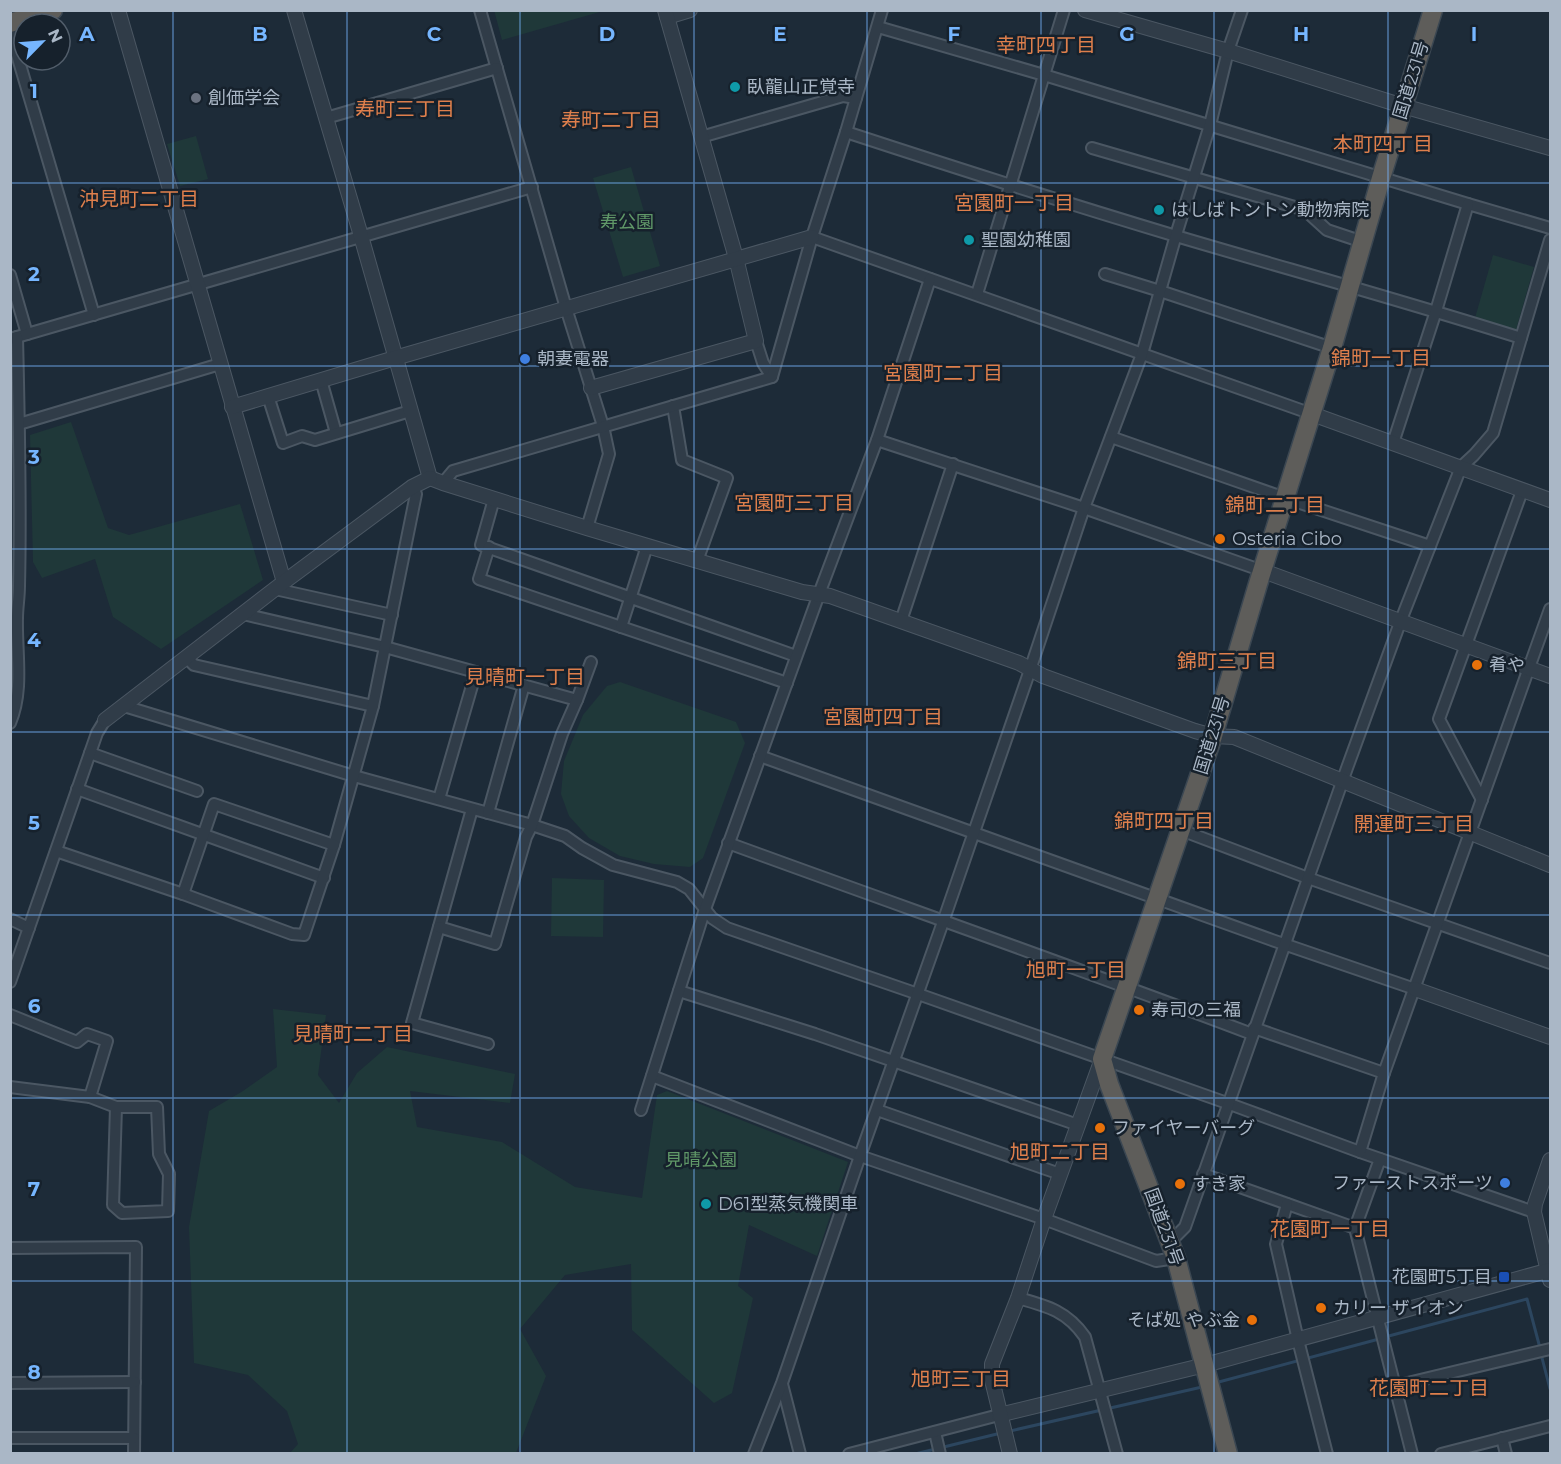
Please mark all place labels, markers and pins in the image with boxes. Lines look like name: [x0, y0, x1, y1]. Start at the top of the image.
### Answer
place label: 臥龍山正覚寺: [747, 76, 855, 98]
marker: 臥龍山正覚寺: [728, 80, 742, 94]
place label: 創価学会: [208, 87, 280, 109]
marker: 創価学会: [189, 91, 203, 105]
place label: はしばトントン動物病院: [1171, 199, 1369, 221]
marker: はしばトントン動物病院: [1152, 203, 1166, 217]
place label: 聖園幼稚園: [981, 229, 1071, 251]
marker: 聖園幼稚園: [962, 233, 976, 247]
place label: 朝妻電器: [537, 348, 609, 370]
marker: 朝妻電器: [518, 352, 532, 366]
place label: Osteria Cibo: [1232, 528, 1342, 550]
marker: Osteria Cibo: [1213, 532, 1227, 546]
place label: 肴や: [1489, 654, 1525, 676]
marker: 肴や: [1470, 658, 1484, 672]
place label: 寿司の三福: [1151, 999, 1241, 1021]
marker: 寿司の三福: [1132, 1003, 1146, 1017]
place label: ファイヤーバーグ: [1112, 1117, 1255, 1139]
marker: ファイヤーバーグ: [1093, 1121, 1107, 1135]
place label: ファーストスポーツ: [1332, 1172, 1493, 1194]
place label: すき家: [1192, 1173, 1246, 1195]
marker: ファーストスポーツ: [1498, 1176, 1512, 1190]
marker: すき家: [1173, 1177, 1187, 1191]
place label: D61型蒸気機関車: [718, 1193, 858, 1215]
marker: D61型蒸気機関車: [699, 1197, 713, 1211]
place label: 花園町5丁目: [1392, 1266, 1492, 1288]
marker: 花園町5丁目: [1497, 1270, 1511, 1284]
place label: カリー ザイオン: [1333, 1297, 1464, 1319]
marker: カリー ザイオン: [1314, 1301, 1328, 1315]
place label: そば処 やぶ金: [1127, 1309, 1240, 1331]
marker: そば処 やぶ金: [1245, 1313, 1259, 1327]

